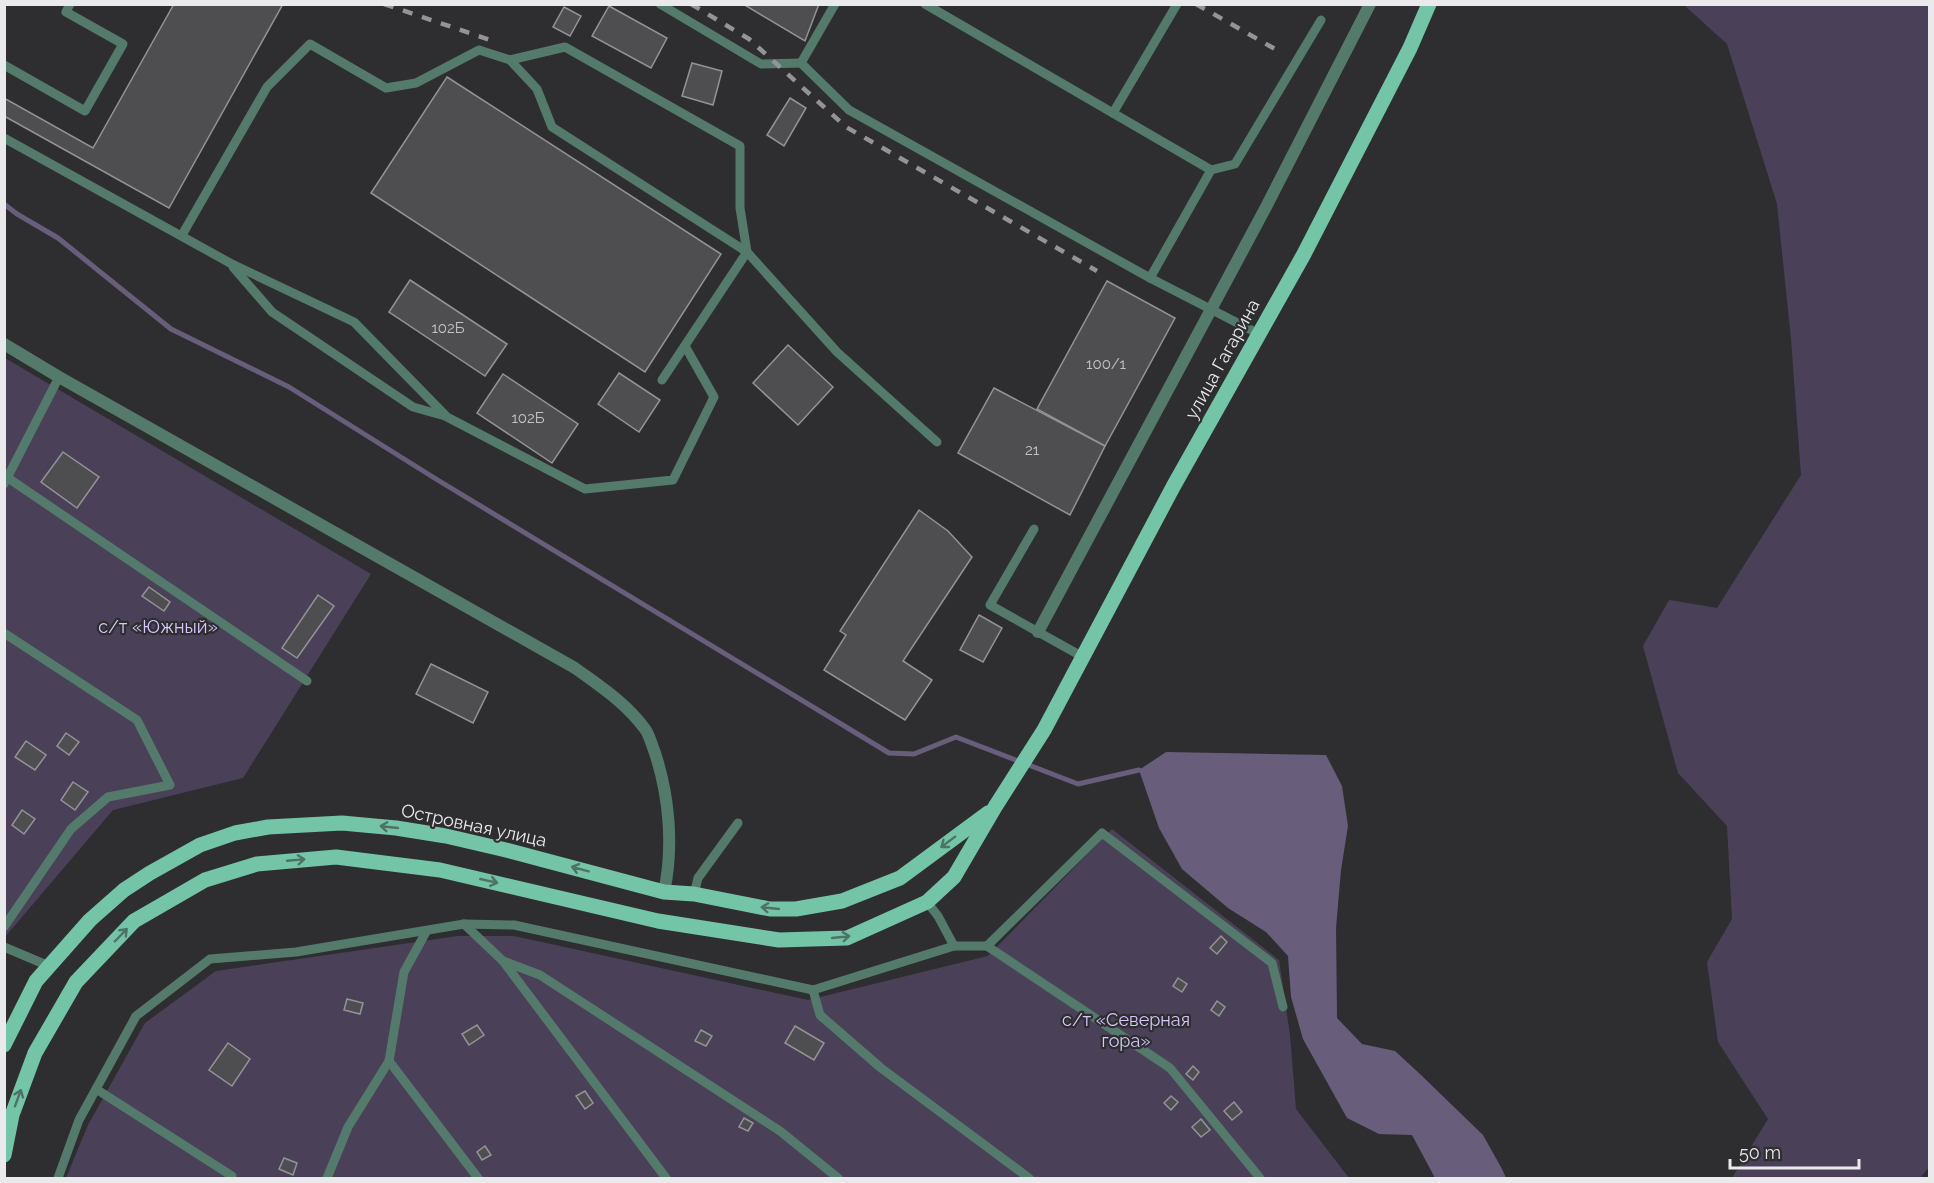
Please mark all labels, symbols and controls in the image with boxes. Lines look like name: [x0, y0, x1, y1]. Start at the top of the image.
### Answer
street label: улица Гагарина: [1180, 295, 1264, 423]
house number: 102Б: [431, 319, 465, 337]
house number: 100/1: [1086, 355, 1126, 373]
house number: 102Б: [511, 409, 545, 427]
house number: 21: [1025, 441, 1040, 459]
park label: с/т «Южный»: [98, 616, 218, 637]
street label: Островная улица: [399, 799, 549, 851]
one-way arrow: [380, 821, 400, 832]
one-way arrow: [941, 836, 957, 849]
one-way arrow: [286, 855, 306, 866]
one-way arrow: [570, 863, 589, 875]
one-way arrow: [479, 876, 498, 888]
one-way arrow: [761, 902, 781, 913]
one-way arrow: [114, 928, 128, 943]
one-way arrow: [831, 931, 850, 942]
park label: с/т «Северная гора»: [1062, 1009, 1190, 1051]
one-way arrow: [14, 1090, 25, 1108]
scale bar: [1730, 1132, 1859, 1170]
text: 50 m: [1739, 1142, 1781, 1163]

